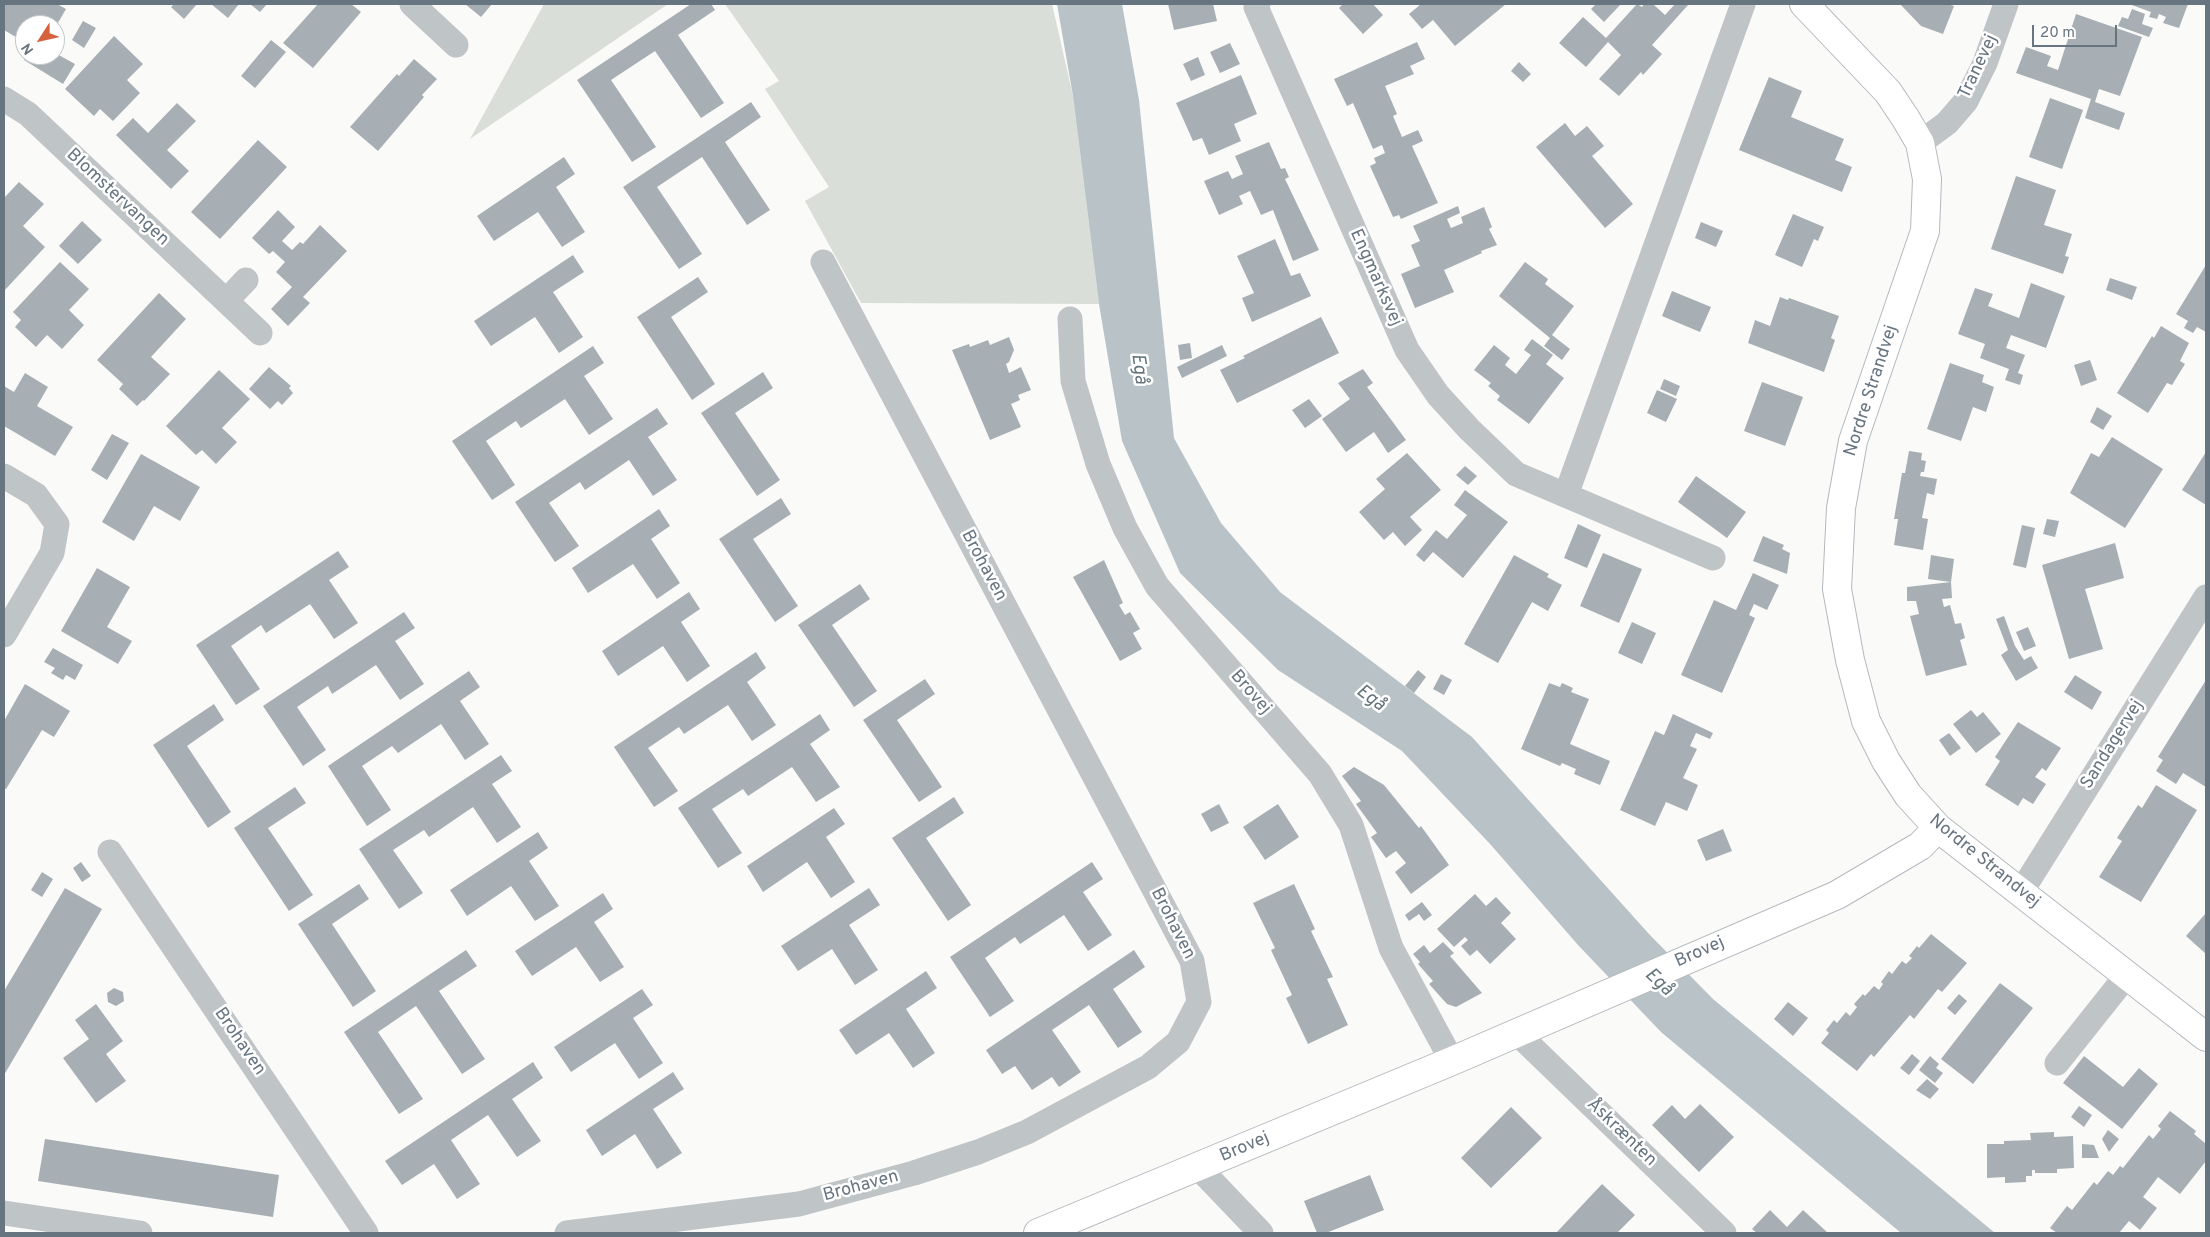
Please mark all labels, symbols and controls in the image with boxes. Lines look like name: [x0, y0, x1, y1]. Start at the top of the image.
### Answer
north arrow: [15, 15, 65, 65]
scale bar: [2035, 15, 2120, 47]
text: 20 m: [2040, 24, 2075, 43]
street label: Tranevej: [1955, 31, 2003, 103]
text: N: [18, 39, 38, 57]
street label: Blomstervangen: [61, 145, 173, 251]
street label: Engmarksvej: [1344, 226, 1406, 330]
street label: Nordre Strandvej: [1841, 323, 1903, 459]
water label: Egå: [1125, 352, 1151, 386]
street label: Brohaven: [955, 527, 1011, 605]
street label: Brovej: [1225, 666, 1275, 720]
water label: Egå: [1351, 681, 1389, 717]
street label: Sandagervej: [2077, 696, 2149, 794]
street label: Nordre Strandvej: [1924, 811, 2044, 913]
street label: Brohaven: [1145, 885, 1199, 963]
street label: Brovej: [1672, 933, 1728, 973]
water label: Egå: [1639, 964, 1677, 1002]
street label: Brohaven: [208, 1004, 270, 1080]
street label: Åskrænten: [1581, 1094, 1661, 1172]
street label: Brovej: [1217, 1128, 1273, 1168]
street label: Brohaven: [821, 1167, 901, 1207]

